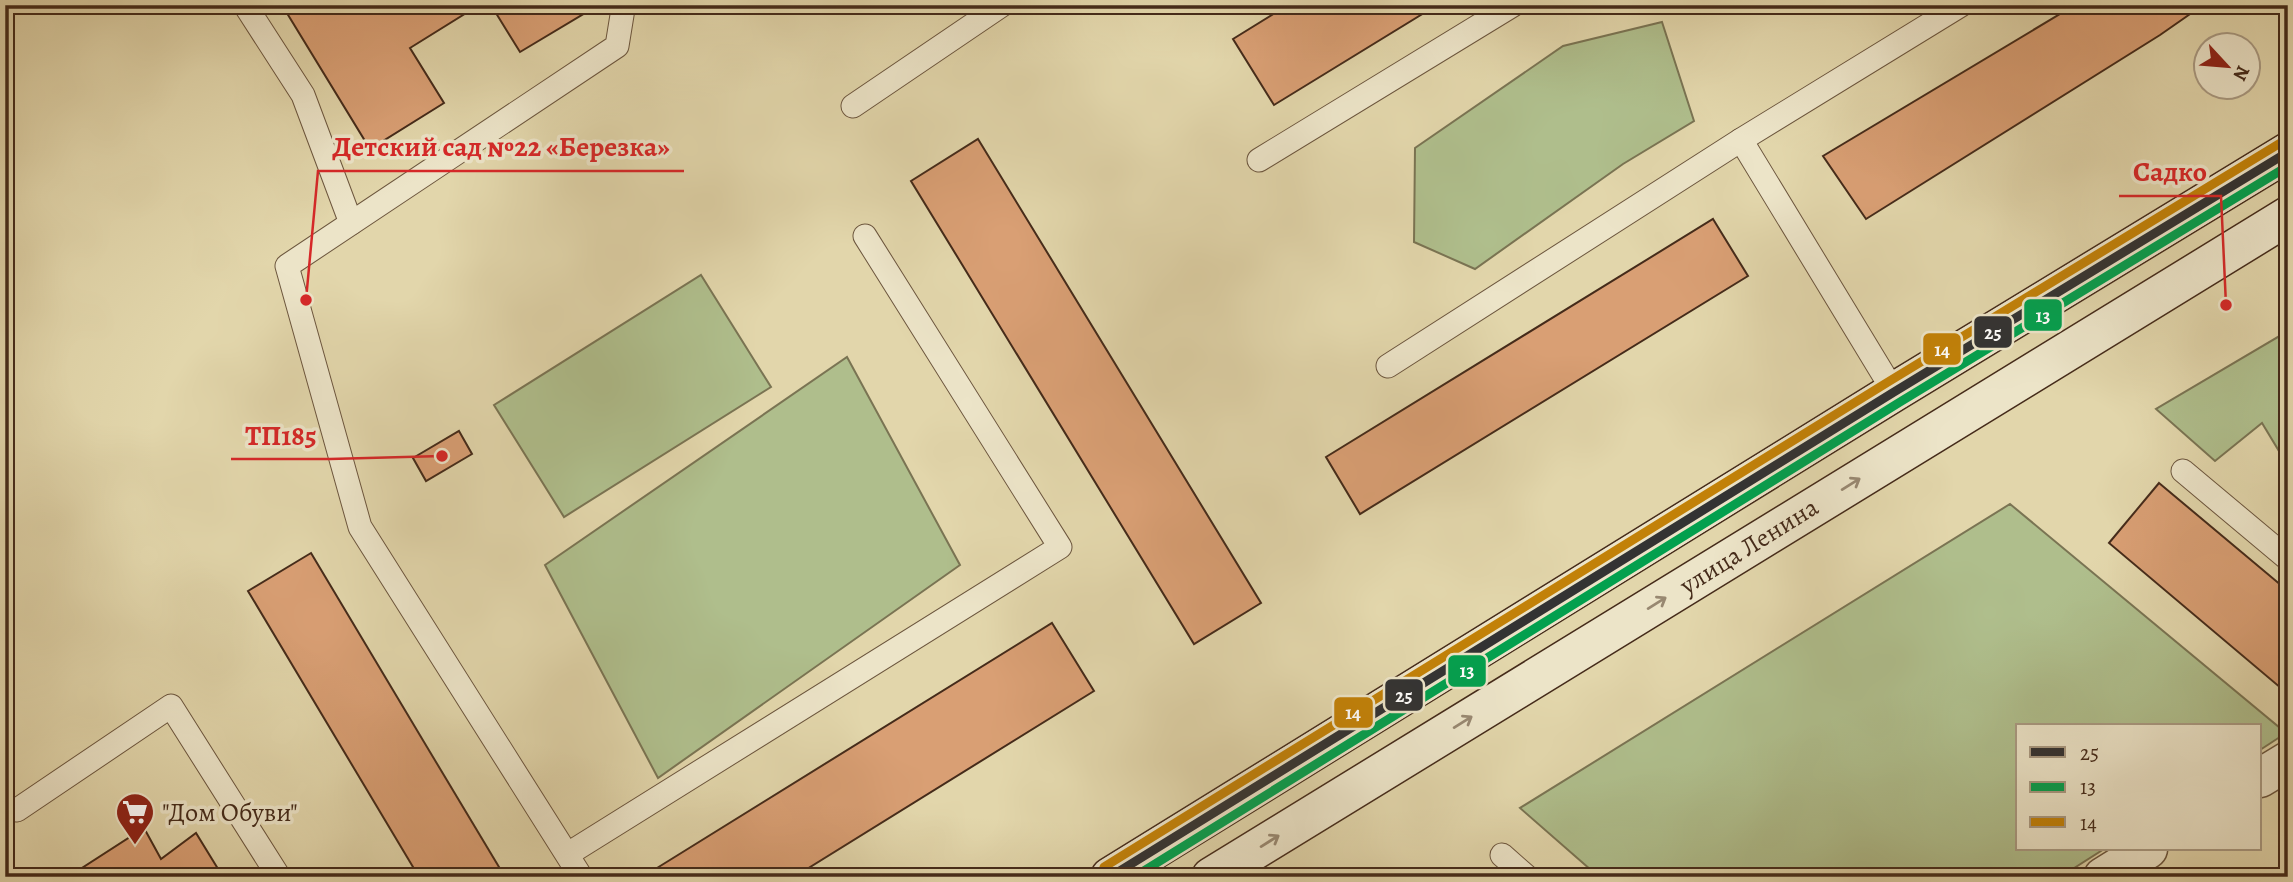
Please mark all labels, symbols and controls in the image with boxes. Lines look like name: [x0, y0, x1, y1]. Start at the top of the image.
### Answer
north arrow: [2192, 32, 2262, 102]
text: N: [2227, 61, 2256, 85]
callout: Детский сад №22 «Березка»: [318, 122, 684, 171]
text: Детский сад №22 «Березка»: [332, 128, 670, 166]
callout: Садко: [2119, 147, 2221, 196]
text: Садко: [2133, 153, 2207, 191]
line badge: 13: [2023, 298, 2063, 332]
text: 13: [2036, 303, 2050, 329]
line badge: 25: [1973, 315, 2013, 349]
text: 25: [1984, 320, 2002, 346]
line badge: 14: [1922, 332, 1962, 366]
text: 14: [1934, 337, 1950, 363]
callout: ТП185: [231, 410, 330, 459]
text: ТП185: [245, 417, 317, 455]
one-way arrow: [1841, 476, 1860, 491]
street label: улица Ленина: [1672, 489, 1825, 603]
one-way arrow: [1647, 595, 1667, 609]
line badge: 13: [1447, 654, 1487, 688]
text: 13: [1460, 658, 1474, 684]
line badge: 25: [1384, 678, 1424, 712]
text: 25: [1395, 683, 1413, 709]
line badge: 14: [1333, 696, 1374, 729]
text: 14: [1345, 700, 1361, 726]
one-way arrow: [1453, 715, 1473, 729]
legend: [2016, 724, 2262, 850]
text: 25: [2080, 739, 2099, 767]
text: 13: [2080, 773, 2096, 801]
supermarket icon: "Дом Обуви": [114, 791, 156, 846]
place label: "Дом Обуви": [162, 795, 298, 830]
text: 14: [2080, 809, 2097, 837]
one-way arrow: [1259, 834, 1279, 848]

